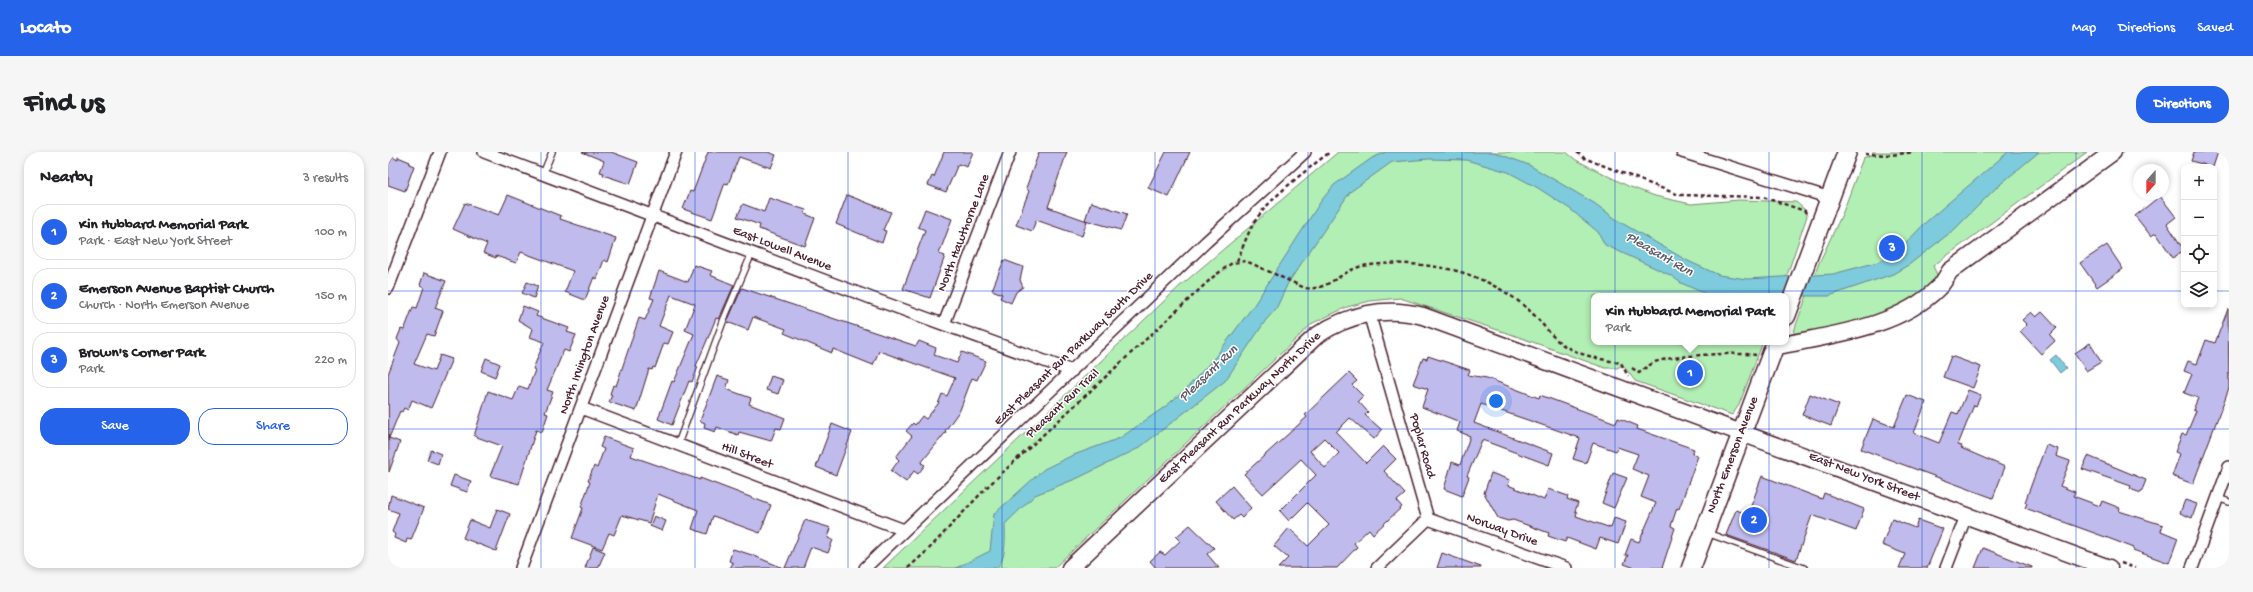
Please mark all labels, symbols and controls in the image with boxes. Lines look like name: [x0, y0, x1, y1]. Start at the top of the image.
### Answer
text: Locato: [20, 17, 71, 40]
text: Map: [2072, 20, 2096, 37]
text: Directions: [2118, 20, 2175, 37]
text: Saved: [2197, 20, 2233, 37]
button: Directions: [2136, 86, 2229, 123]
text: Find us: [24, 88, 104, 121]
north arrow: [2133, 164, 2169, 200]
map controls: [2181, 164, 2217, 308]
button: +: [2181, 164, 2217, 200]
text: Nearby: [40, 168, 93, 188]
text: 3 results: [303, 171, 348, 186]
street label: North Hawthorne Lane: [935, 172, 993, 294]
button: −: [2181, 200, 2217, 236]
text: Kin Hubbard Memorial Park: [79, 216, 248, 234]
street label: East Lowell Avenue: [730, 223, 834, 275]
text: 1: [51, 225, 57, 240]
text: 100 m: [315, 225, 347, 240]
water label: Pleasant Run: [1622, 229, 1696, 281]
pin: 3: [1879, 233, 1905, 263]
text: Park · East New York Street: [79, 234, 232, 249]
button: locate: [2181, 236, 2217, 272]
street label: East Pleasant Run Parkway South Drive: [991, 269, 1157, 429]
button: layers: [2181, 272, 2217, 308]
text: Emerson Avenue Baptist Church: [79, 280, 274, 298]
text: 2: [51, 289, 57, 304]
text: 150 m: [315, 289, 347, 304]
street label: North Irvington Avenue: [556, 293, 614, 417]
popup: [1591, 293, 1789, 345]
text: Church · North Emerson Avenue: [79, 298, 249, 313]
text: Kin Hubbard Memorial Park: [1606, 303, 1774, 321]
text: Park: [1606, 321, 1631, 336]
street label: East Pleasant Run Parkway North Drive: [1156, 329, 1324, 487]
water label: Pleasant Run: [1176, 342, 1242, 406]
text: Brown's Corner Park: [79, 344, 205, 362]
text: 3: [51, 353, 57, 368]
text: 220 m: [315, 353, 347, 368]
pin: 1: [1677, 358, 1703, 388]
text: Park: [79, 362, 104, 377]
street label: Pleasant Run Trail: [1022, 366, 1103, 443]
your location: [1486, 391, 1506, 411]
street label: North Emerson Avenue: [1704, 394, 1762, 515]
button: Save: [40, 408, 190, 445]
button: Share: [198, 408, 348, 445]
street label: Poplar Road: [1405, 411, 1439, 481]
street label: Hill Street: [719, 439, 776, 473]
street label: East New York Street: [1806, 449, 1923, 506]
pin: 2: [1741, 505, 1767, 535]
street label: Norway Drive: [1464, 510, 1540, 550]

